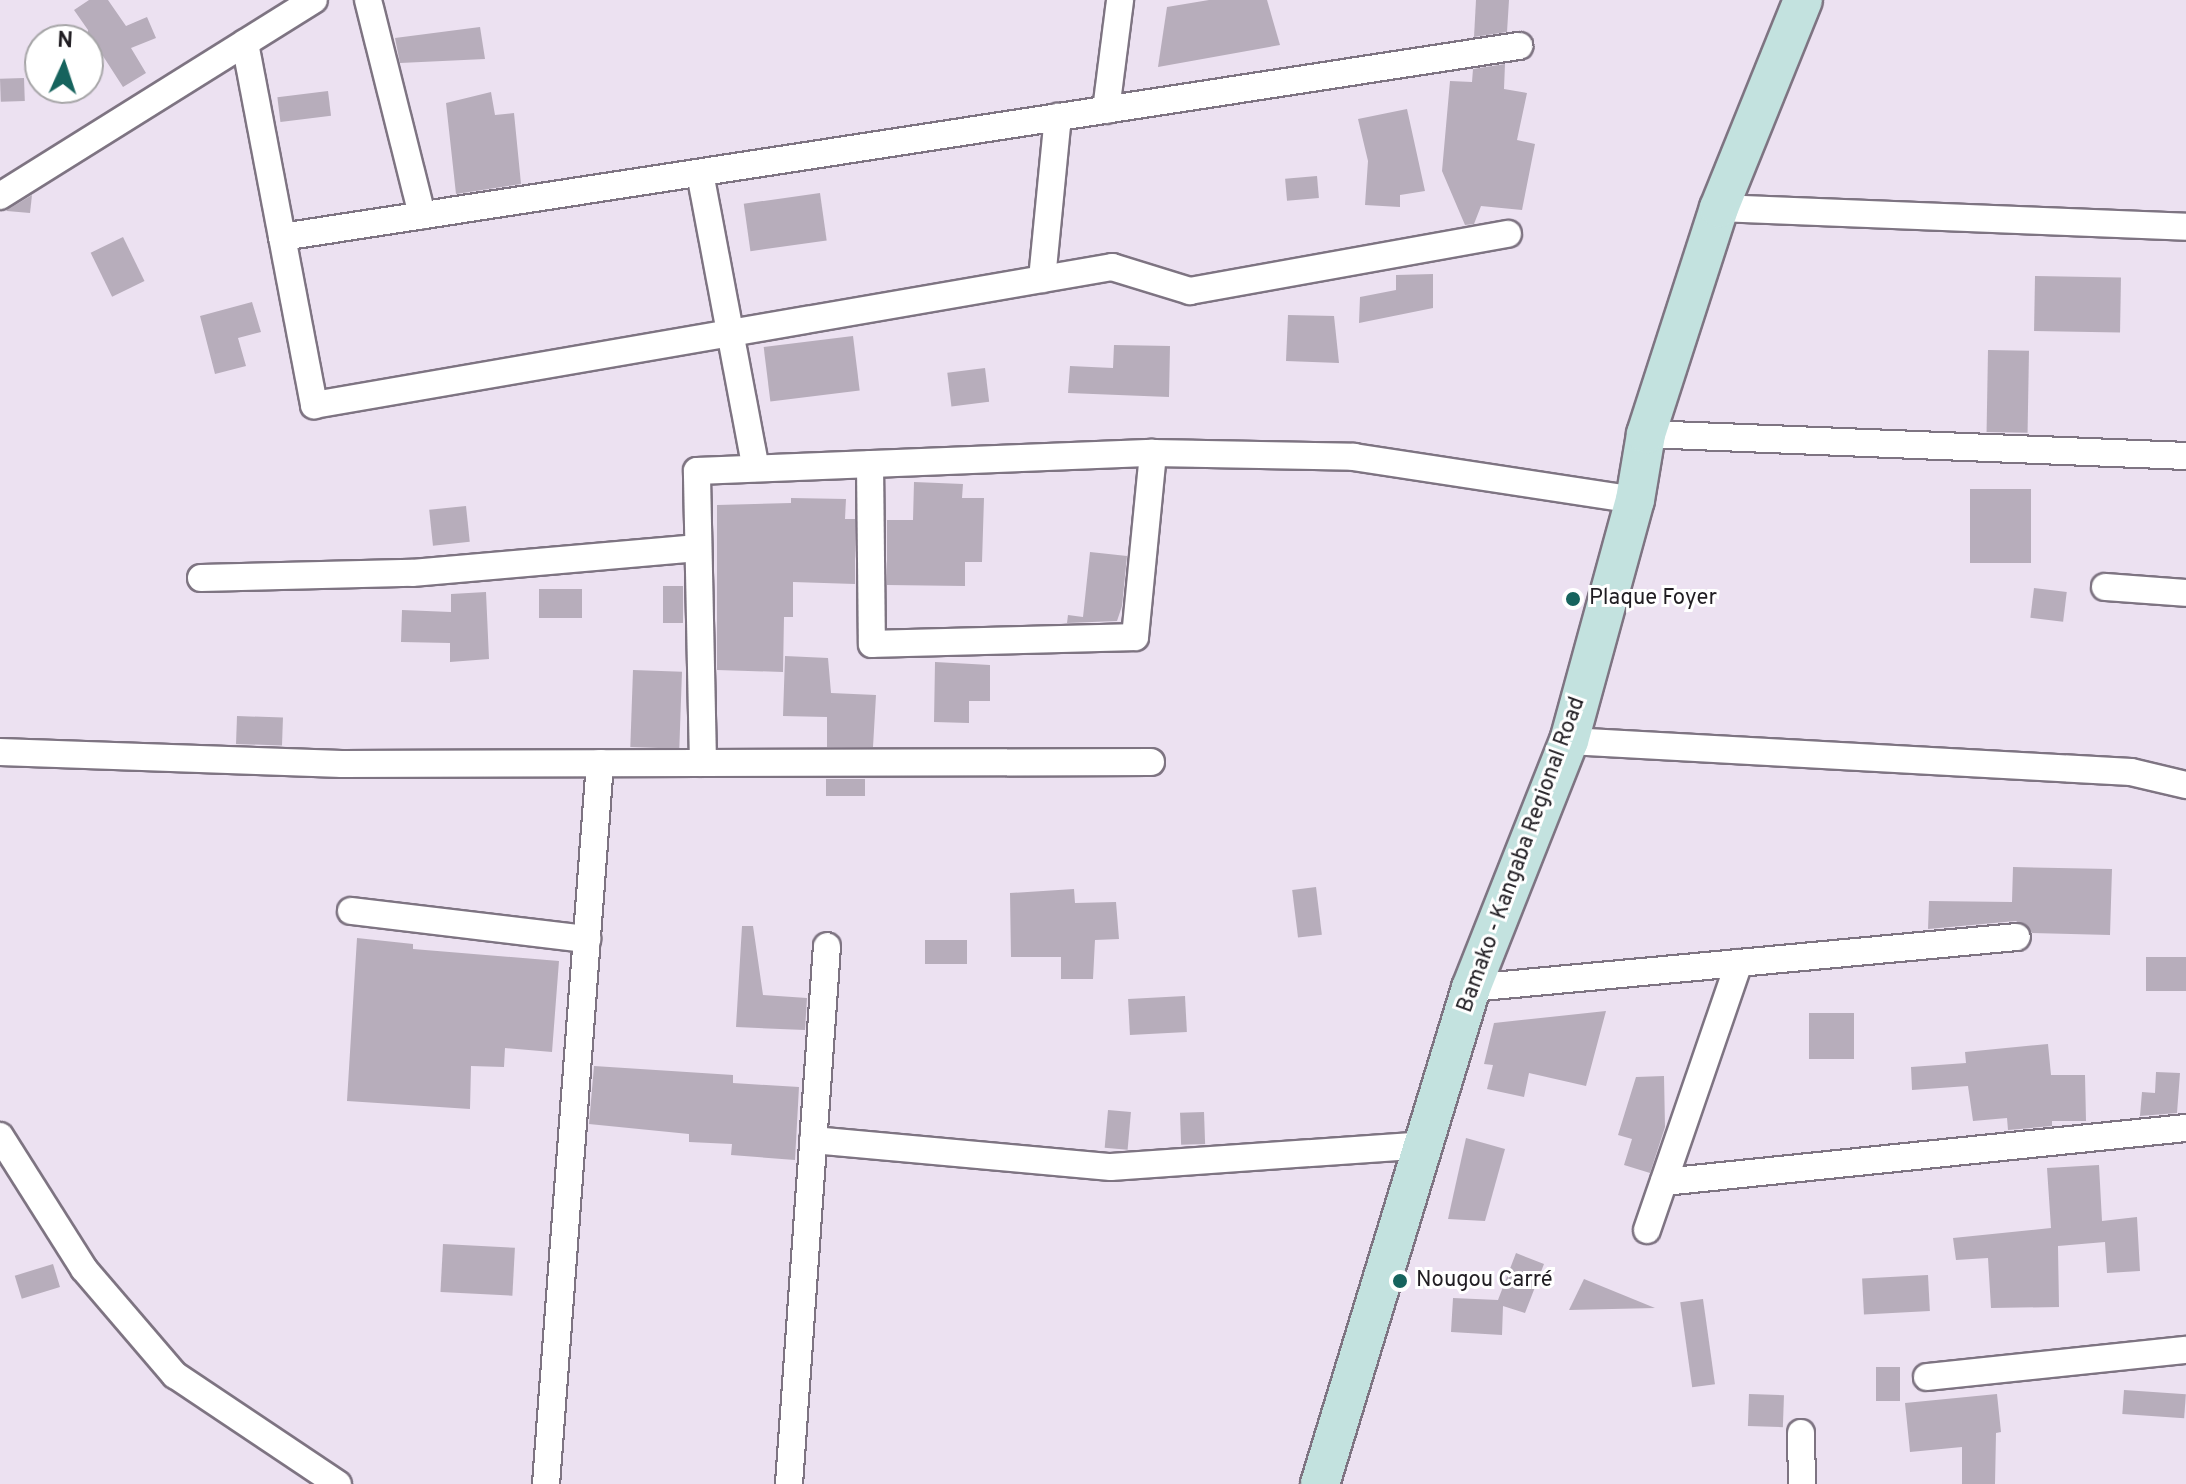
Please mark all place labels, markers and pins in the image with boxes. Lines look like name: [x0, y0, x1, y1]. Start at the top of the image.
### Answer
place label: Plaque Foyer: [1589, 586, 1717, 612]
marker: Plaque Foyer: [1564, 590, 1582, 608]
place label: Nougou Carré: [1416, 1268, 1553, 1294]
marker: Nougou Carré: [1391, 1272, 1409, 1290]

